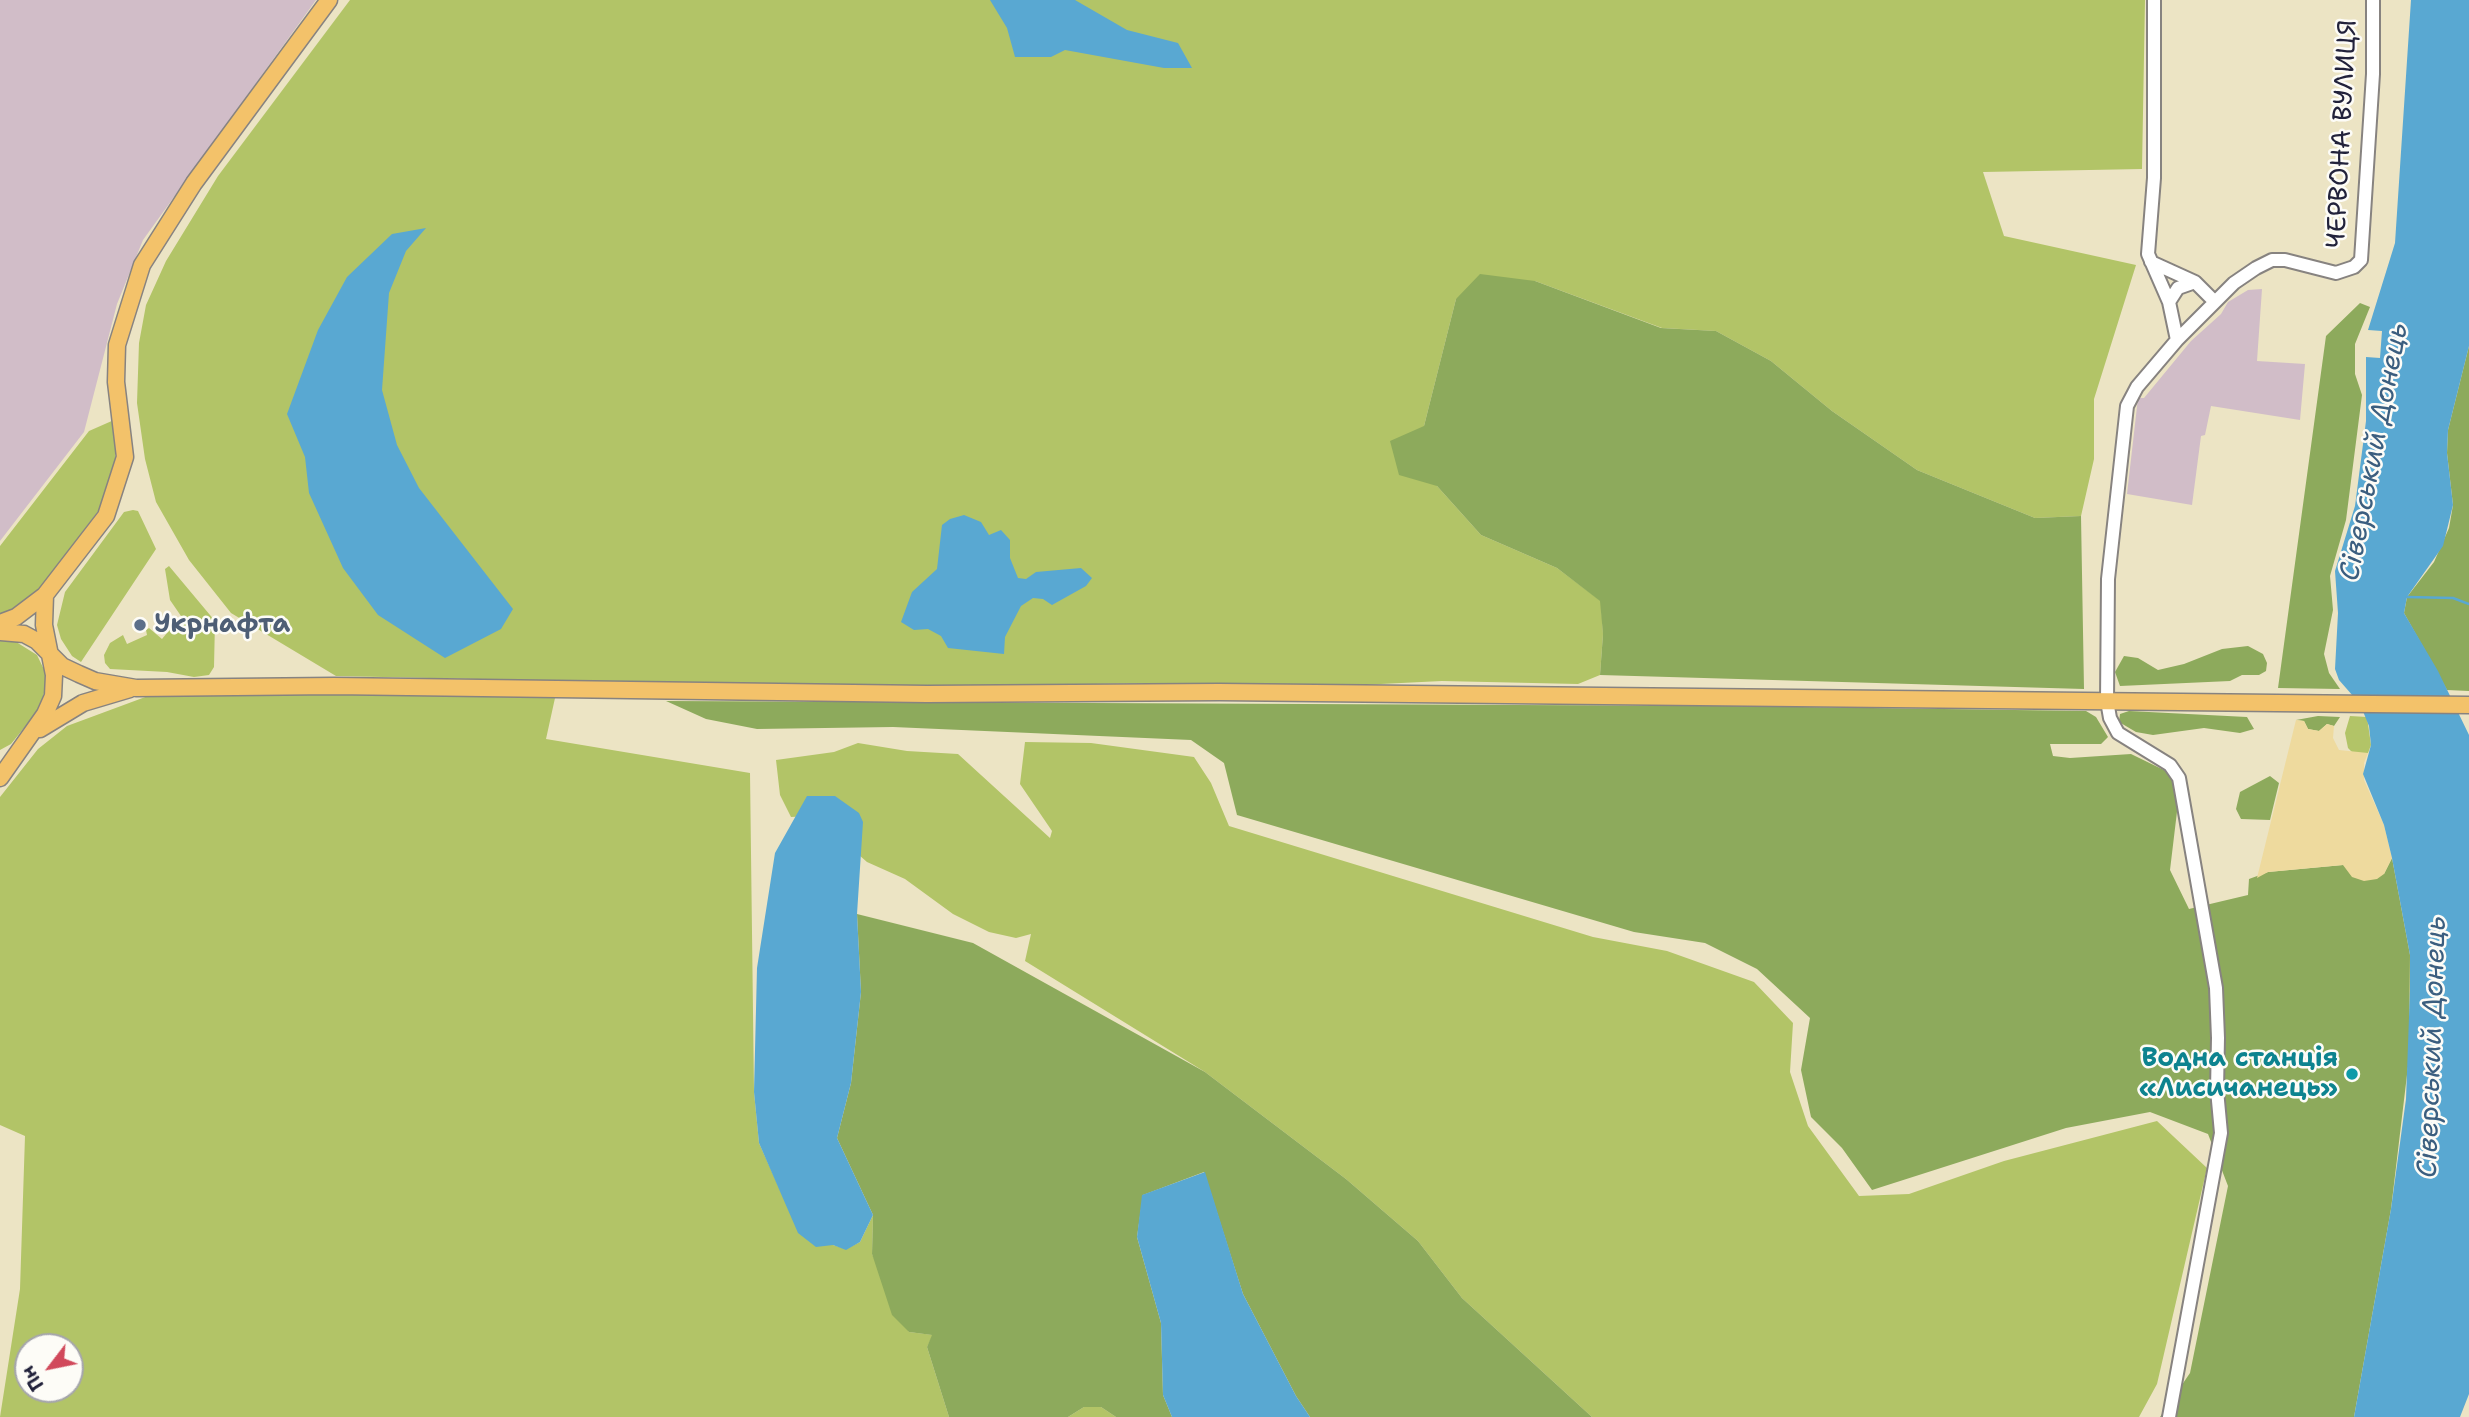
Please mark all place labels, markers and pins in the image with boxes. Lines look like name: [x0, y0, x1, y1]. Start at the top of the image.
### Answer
place label: Укрнафта: [154, 609, 290, 641]
marker: Укрнафта: [132, 617, 148, 633]
place label: Водна станція «Лисичанець»: [2139, 1043, 2338, 1104]
marker: Водна станція «Лисичанець»: [2344, 1066, 2360, 1082]

